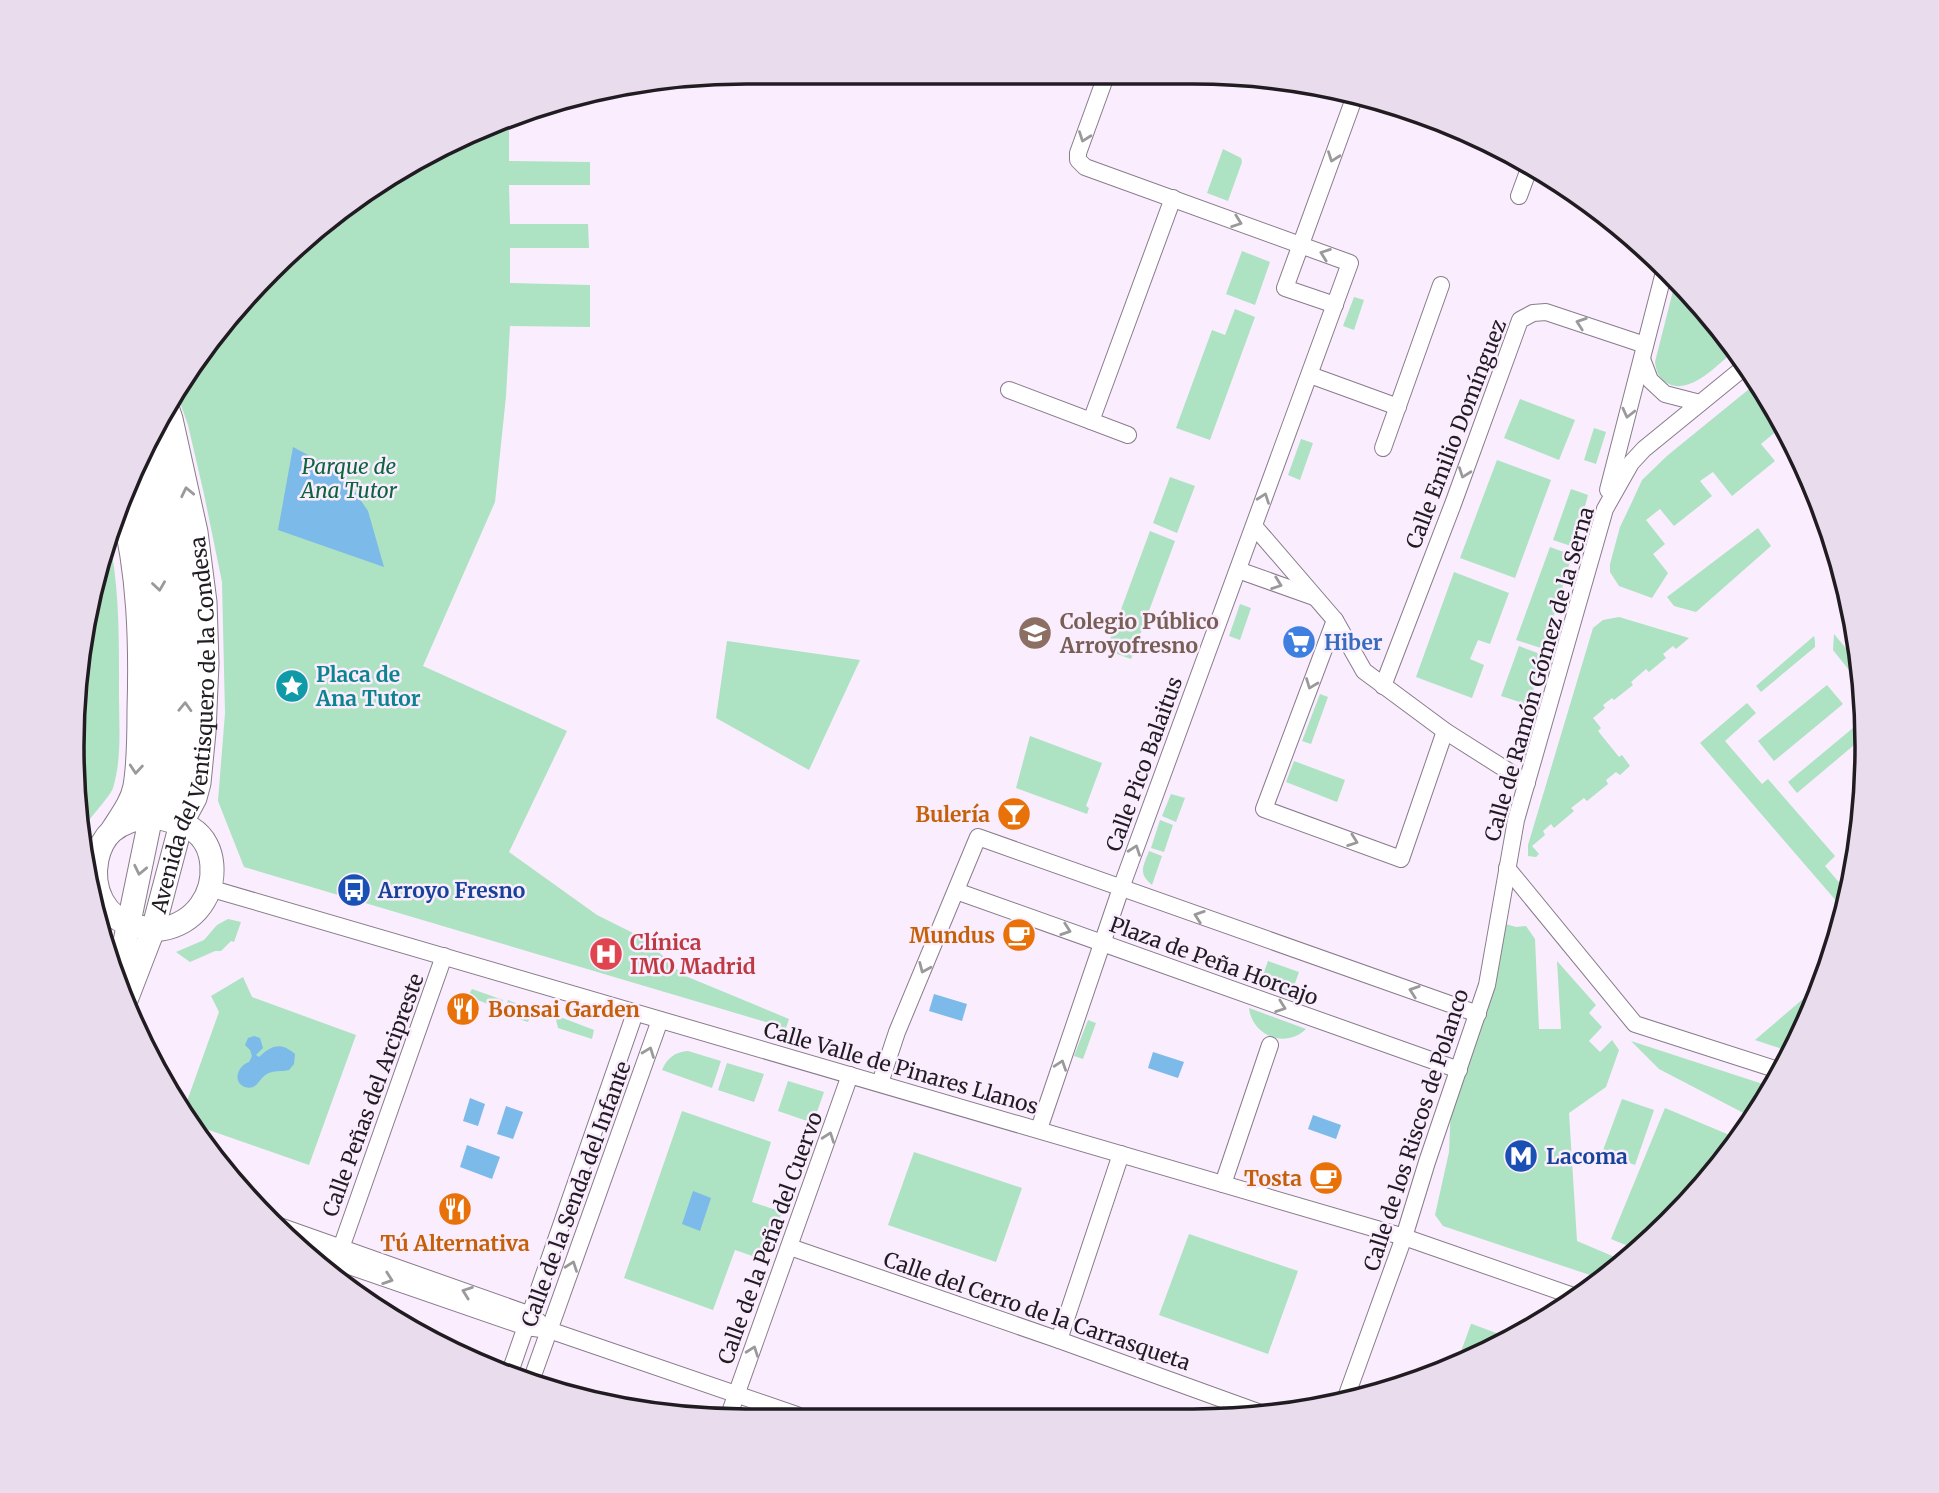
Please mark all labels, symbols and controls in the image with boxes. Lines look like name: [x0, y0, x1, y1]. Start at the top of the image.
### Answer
one-way arrow: [1078, 130, 1092, 143]
one-way arrow: [1327, 151, 1341, 163]
one-way arrow: [1230, 213, 1242, 227]
one-way arrow: [1320, 248, 1332, 262]
street label: Calle Emilio Domínguez: [1400, 315, 1512, 553]
one-way arrow: [1575, 317, 1587, 331]
one-way arrow: [1622, 407, 1637, 419]
park label: Parque de Ana Tutor: [299, 453, 398, 504]
one-way arrow: [1458, 467, 1472, 479]
one-way arrow: [181, 486, 196, 498]
one-way arrow: [1256, 493, 1270, 505]
street label: Calle de Ramón Gómez de la Serna: [1478, 504, 1600, 844]
street label: Avenida del Ventisquero de la Condesa: [144, 535, 221, 917]
one-way arrow: [1271, 576, 1283, 590]
one-way arrow: [151, 580, 166, 592]
place label: Colegio Público Arroyofresno: [1059, 608, 1219, 659]
school or university icon: Colegio Público Arroyofresno: [1016, 614, 1054, 652]
supermarket icon: Hiber: [1280, 623, 1318, 661]
place label: Hiber: [1324, 629, 1383, 656]
place label: Placa de Ana Tutor: [315, 661, 421, 712]
place icon: Placa de Ana Tutor: [273, 667, 311, 705]
street label: Calle Pico Balaitus: [1100, 673, 1188, 855]
one-way arrow: [1305, 678, 1319, 690]
one-way arrow: [177, 701, 192, 712]
one-way arrow: [129, 764, 144, 775]
bar icon: Bulería: [995, 795, 1033, 833]
place label: Bulería: [915, 801, 990, 828]
one-way arrow: [1346, 833, 1358, 847]
one-way arrow: [1127, 844, 1141, 856]
one-way arrow: [133, 864, 148, 876]
bus stop icon: Arroyo Fresno: [335, 871, 373, 909]
place label: Arroyo Fresno: [377, 877, 525, 904]
one-way arrow: [1193, 910, 1205, 924]
street label: Plaza de Peña Horcajo: [1106, 911, 1322, 1011]
cafe icon: Mundus: [1000, 916, 1038, 954]
place label: Mundus: [909, 922, 995, 949]
one-way arrow: [1060, 922, 1072, 936]
place label: Clínica IMO Madrid: [630, 929, 756, 980]
hospital icon: Clínica IMO Madrid: [587, 935, 625, 973]
one-way arrow: [918, 961, 932, 973]
street label: Calle Peñas del Arcipreste: [316, 970, 430, 1220]
one-way arrow: [1408, 985, 1420, 999]
street label: Calle de los Riscos de Polanco: [1358, 986, 1474, 1274]
restaurant icon: Bonsai Garden: [444, 990, 482, 1028]
place label: Bonsai Garden: [488, 996, 640, 1023]
one-way arrow: [1274, 999, 1286, 1013]
street label: Calle Valle de Pinares Llanos: [761, 1016, 1041, 1120]
one-way arrow: [641, 1046, 655, 1058]
street label: Calle de la Senda del Infante: [515, 1057, 637, 1330]
one-way arrow: [1053, 1059, 1067, 1071]
street label: Calle de la Peña del Cuervo: [712, 1108, 828, 1368]
one-way arrow: [821, 1132, 835, 1144]
metro station icon: Lacoma: [1502, 1137, 1540, 1175]
place label: Lacoma: [1546, 1143, 1628, 1170]
cafe icon: Tosta: [1307, 1159, 1345, 1197]
place label: Tosta: [1244, 1165, 1302, 1192]
restaurant icon: Tú Alternativa: [436, 1190, 474, 1228]
place label: Tú Alternativa: [380, 1230, 530, 1257]
street label: Calle del Cerro de la Carrasqueta: [880, 1246, 1194, 1376]
one-way arrow: [564, 1260, 578, 1272]
one-way arrow: [381, 1271, 393, 1285]
one-way arrow: [461, 1287, 473, 1301]
one-way arrow: [745, 1346, 759, 1358]

